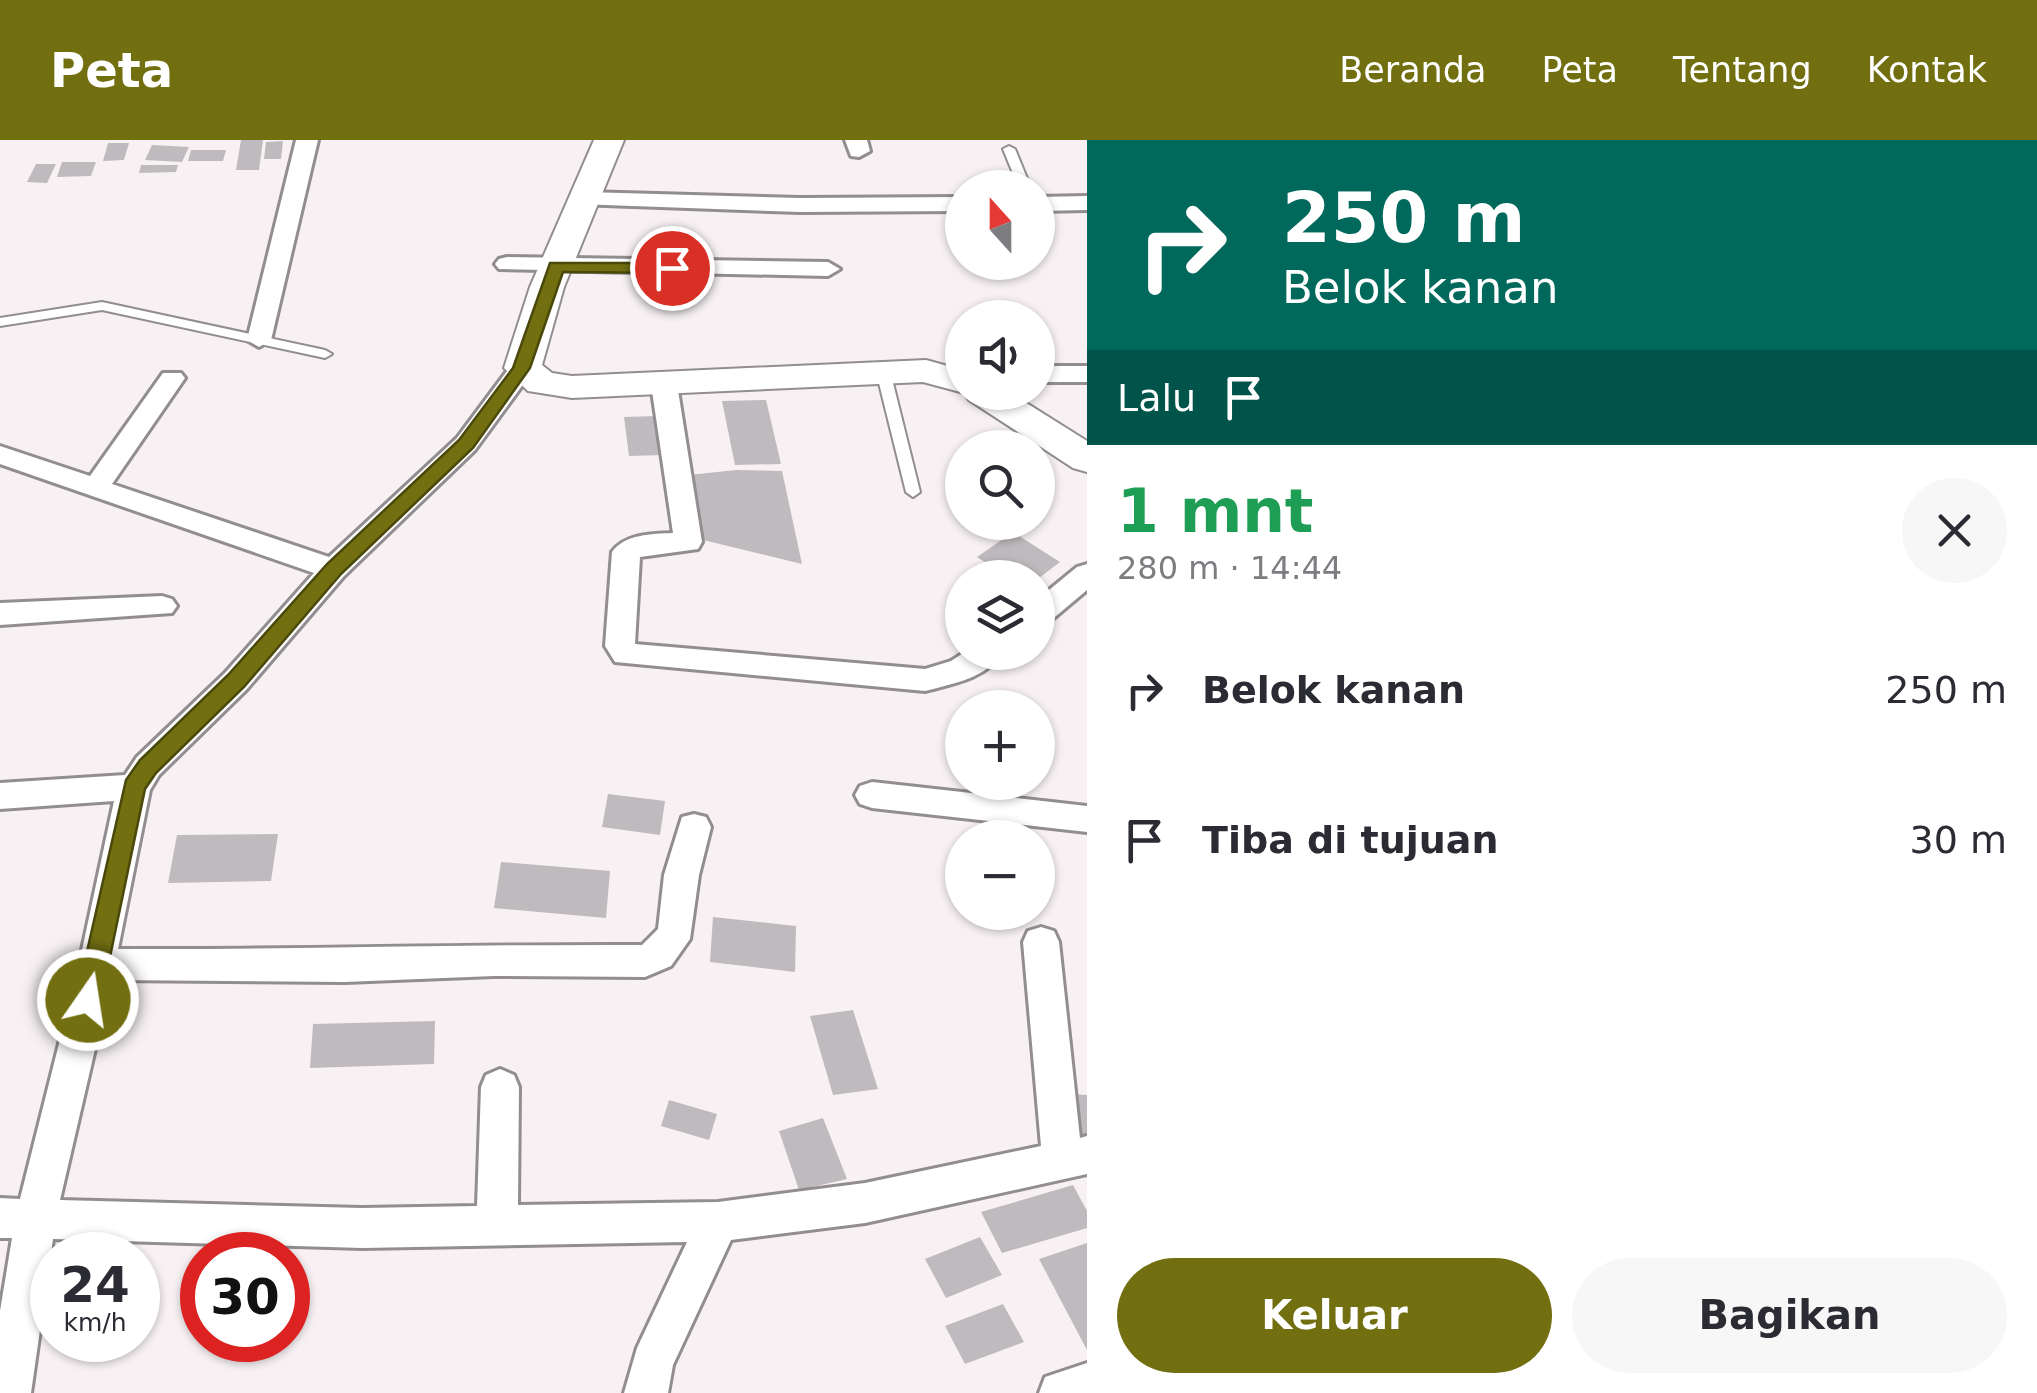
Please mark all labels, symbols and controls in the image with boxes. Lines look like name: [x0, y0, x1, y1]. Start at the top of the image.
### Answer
text: Peta: [50, 42, 173, 98]
text: Beranda: [1339, 50, 1486, 90]
text: Peta: [1541, 50, 1618, 90]
text: Tentang: [1673, 50, 1812, 90]
text: Kontak: [1867, 50, 1987, 90]
north arrow: [945, 170, 1055, 280]
map controls: [945, 170, 1055, 930]
text: 250 m: [1282, 177, 1525, 259]
icon: right: [1117, 180, 1247, 310]
pin: [630, 226, 715, 311]
icon: arrive: [645, 241, 700, 296]
text: Belok kanan: [1282, 261, 1558, 314]
button: sound: [945, 300, 1055, 410]
icon: arrive: [1216, 370, 1271, 425]
text: Lalu: [1117, 376, 1196, 420]
button: search: [945, 430, 1055, 540]
text: 1 mnt: [1117, 476, 1314, 546]
button: close: [1902, 478, 2007, 583]
text: 280 m · 14:44: [1117, 549, 1342, 587]
button: layers: [945, 560, 1055, 670]
icon: right: [1117, 663, 1172, 718]
text: Belok kanan: [1202, 668, 1465, 712]
text: 250 m: [1885, 668, 2007, 712]
button: +: [945, 690, 1055, 800]
icon: arrive: [1117, 813, 1172, 868]
text: Tiba di tujuan: [1202, 818, 1498, 862]
text: 30 m: [1910, 818, 2007, 862]
button: −: [945, 820, 1055, 930]
position arrow: [36, 948, 140, 1052]
speed limit sign: 30: [180, 1232, 310, 1362]
text: 24: [60, 1256, 130, 1314]
button: Keluar: [1117, 1258, 1552, 1373]
button: Bagikan: [1572, 1258, 2007, 1373]
text: km/h: [63, 1308, 127, 1337]

